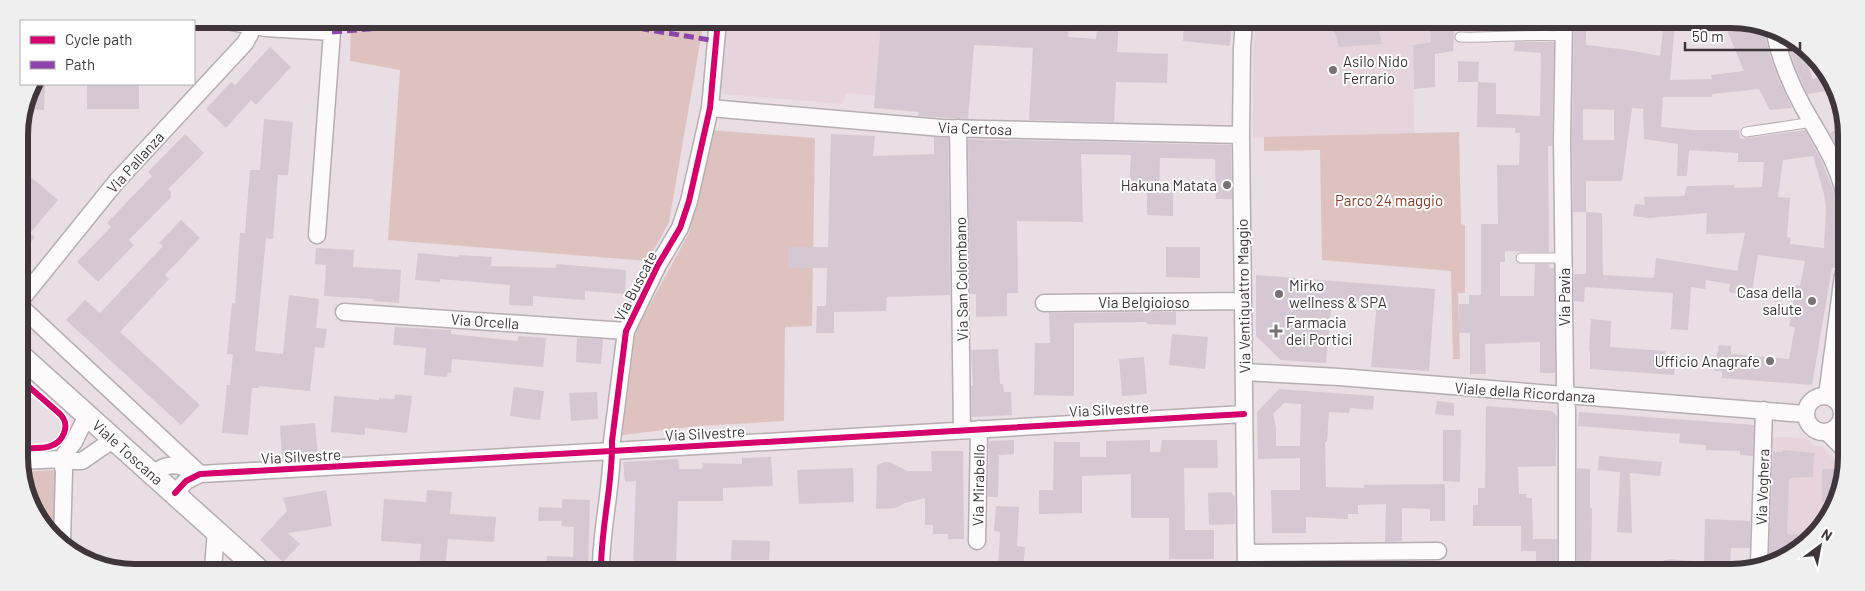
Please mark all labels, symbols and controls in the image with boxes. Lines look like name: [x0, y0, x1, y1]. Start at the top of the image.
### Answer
legend: [20, 20, 195, 85]
scale bar: [1685, 20, 1800, 52]
text: 50 m: [1692, 27, 1724, 45]
text: Cycle path: [65, 30, 132, 48]
place label: Asilo Nido Ferrario: [1343, 52, 1408, 87]
text: Path: [65, 55, 95, 73]
marker: Asilo Nido Ferrario: [1327, 64, 1339, 76]
street label: Via Certosa: [938, 118, 1012, 138]
street label: Via Pallanza: [103, 127, 167, 197]
place label: Hakuna Matata: [1121, 176, 1217, 194]
marker: Hakuna Matata: [1221, 179, 1233, 191]
park label: Parco 24 maggio: [1335, 191, 1443, 209]
street label: Via San Colombano: [951, 217, 971, 341]
street label: Via Ventiquattro Maggio: [1233, 219, 1253, 373]
street label: Via Buscate: [610, 248, 660, 324]
street label: Via Pavia: [1555, 268, 1573, 326]
place label: Mirko wellness & SPA: [1289, 276, 1387, 311]
place label: Casa della salute: [1737, 283, 1802, 318]
marker: Mirko wellness & SPA: [1273, 288, 1285, 300]
street label: Via Belgioioso: [1098, 293, 1190, 311]
marker: Casa della salute: [1806, 295, 1818, 307]
street label: Via Orcella: [450, 310, 520, 332]
place label: Farmacia dei Portici: [1286, 313, 1352, 348]
marker: Farmacia dei Portici: [1270, 325, 1282, 337]
place label: Ufficio Anagrafe: [1655, 352, 1760, 370]
marker: Ufficio Anagrafe: [1764, 355, 1776, 367]
street label: Viale della Ricordanza: [1454, 378, 1596, 406]
street label: Via Silvestre: [1069, 398, 1149, 420]
street label: Viale Toscana: [89, 416, 167, 488]
street label: Via Silvestre: [665, 422, 745, 444]
street label: Via Mirabello: [968, 444, 988, 526]
street label: Via Silvestre: [261, 445, 341, 467]
street label: Via Voghera: [1752, 448, 1772, 526]
north arrow: [1795, 521, 1845, 571]
text: N: [1819, 525, 1836, 544]

